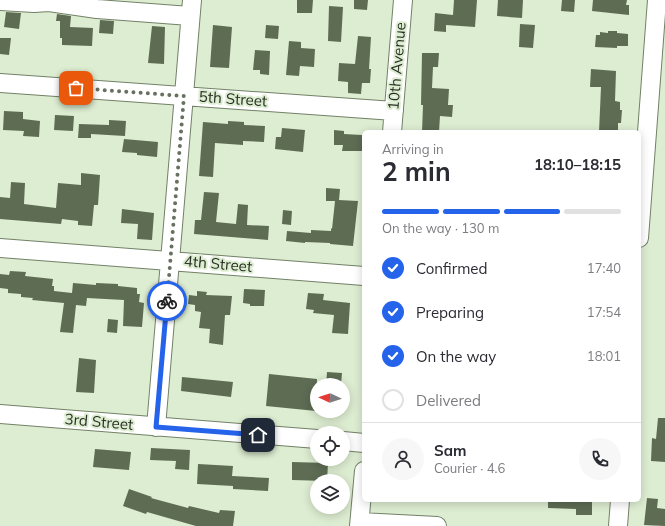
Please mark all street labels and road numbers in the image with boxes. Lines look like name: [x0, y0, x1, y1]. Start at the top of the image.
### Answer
street label: 10th Avenue: [383, 21, 410, 111]
street label: 5th Street: [198, 87, 268, 110]
street label: 4th Street: [183, 251, 253, 276]
street label: 3rd Street: [64, 409, 134, 434]

